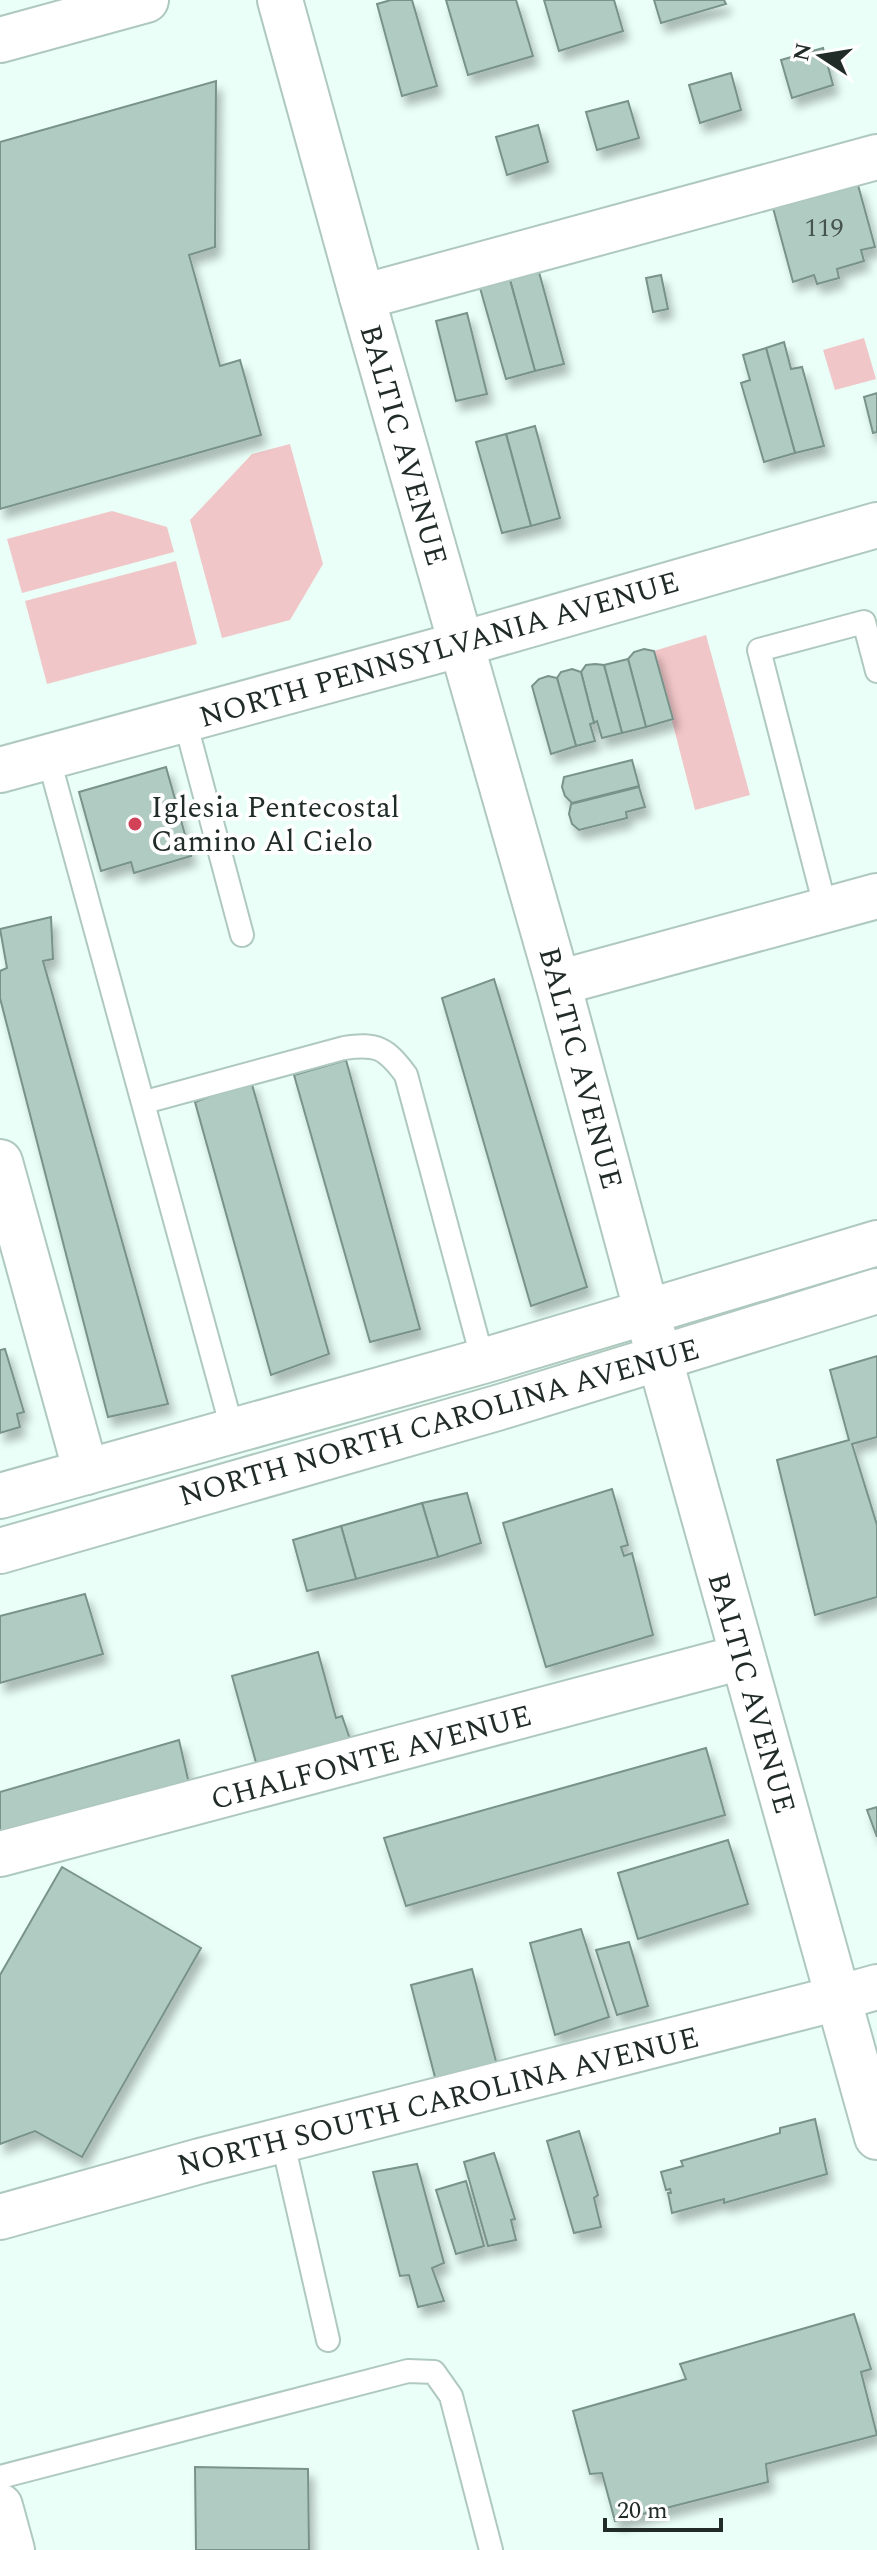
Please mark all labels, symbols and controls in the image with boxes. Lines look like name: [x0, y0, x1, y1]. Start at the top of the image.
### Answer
north arrow: [781, 16, 861, 96]
text: N: [785, 40, 821, 64]
house number: 119: [804, 208, 844, 248]
street label: BALTIC AVENUE: [347, 319, 460, 571]
street label: NORTH PENNSYLVANIA AVENUE: [194, 559, 685, 741]
place label: Iglesia Pentecostal Camino Al Cielo: [151, 785, 400, 865]
marker: Iglesia Pentecostal Camino Al Cielo: [126, 815, 144, 833]
street label: BALTIC AVENUE: [526, 942, 635, 1195]
street label: NORTH NORTH CAROLINA AVENUE: [174, 1326, 705, 1519]
street label: BALTIC AVENUE: [695, 1567, 808, 1819]
street label: CHALFONTE AVENUE: [206, 1693, 537, 1823]
street label: NORTH SOUTH CAROLINA AVENUE: [173, 2015, 704, 2189]
scale bar: [605, 2482, 721, 2532]
text: 20 m: [617, 2493, 668, 2529]

